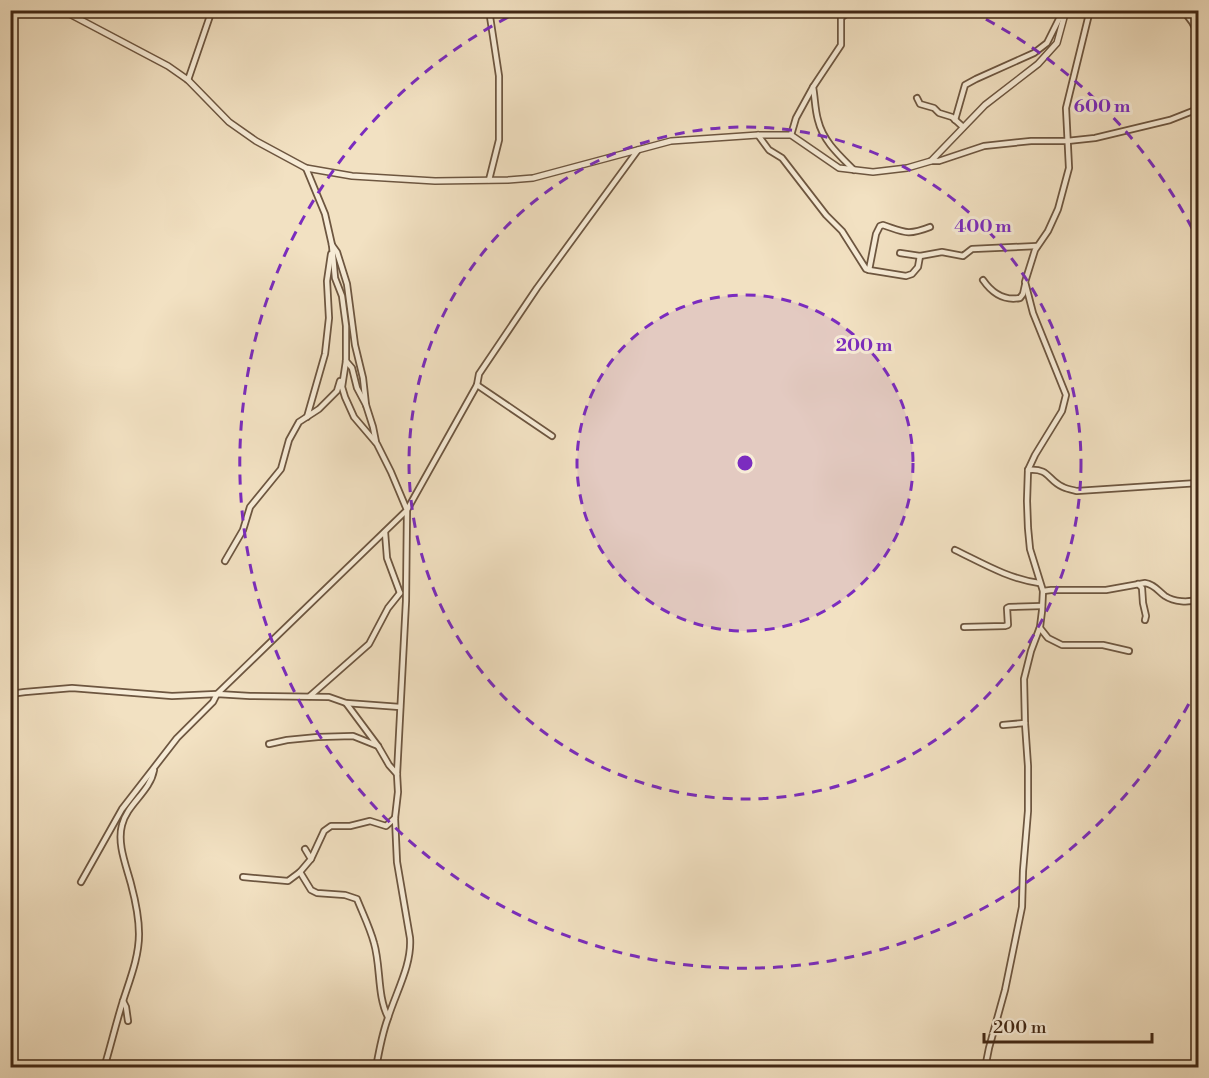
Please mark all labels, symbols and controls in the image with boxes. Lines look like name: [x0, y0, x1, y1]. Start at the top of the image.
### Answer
text: 600 m: [1074, 95, 1131, 118]
text: 400 m: [954, 215, 1012, 238]
text: 200 m: [836, 334, 893, 357]
centre of rings: [735, 453, 755, 473]
scale bar: [984, 1006, 1152, 1044]
text: 200 m: [993, 1016, 1047, 1039]

